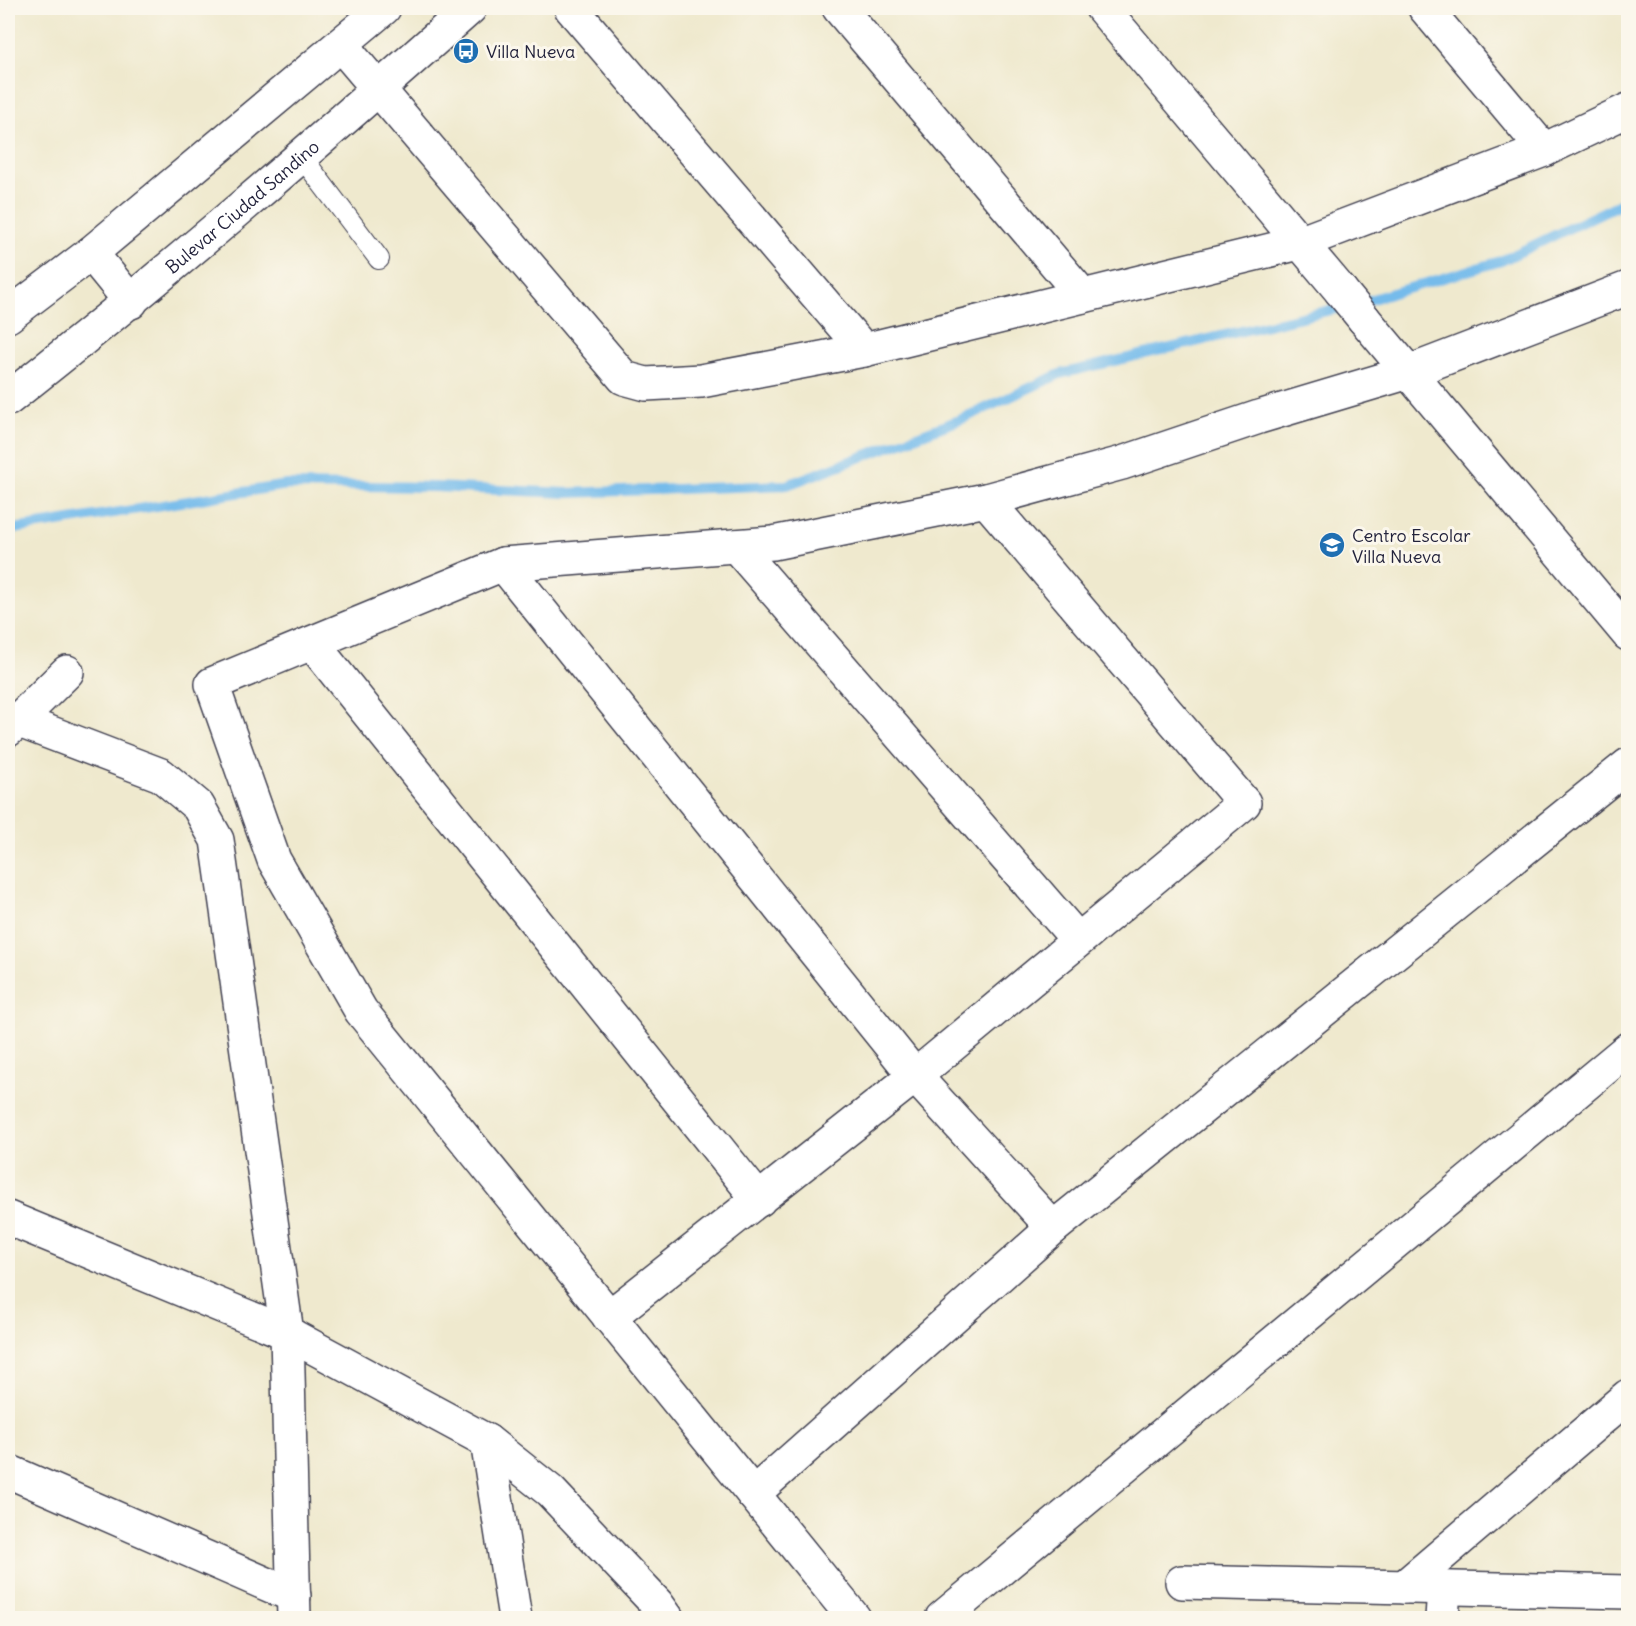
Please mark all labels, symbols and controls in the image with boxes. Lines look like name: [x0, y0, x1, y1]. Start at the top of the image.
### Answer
bus stop icon: Villa Nueva: [451, 36, 481, 66]
place label: Villa Nueva: [486, 40, 575, 63]
street label: Bulevar Ciudad Sandino: [160, 135, 323, 278]
place label: Centro Escolar Villa Nueva: [1352, 524, 1471, 568]
school or university icon: Centro Escolar Villa Nueva: [1317, 530, 1347, 560]

